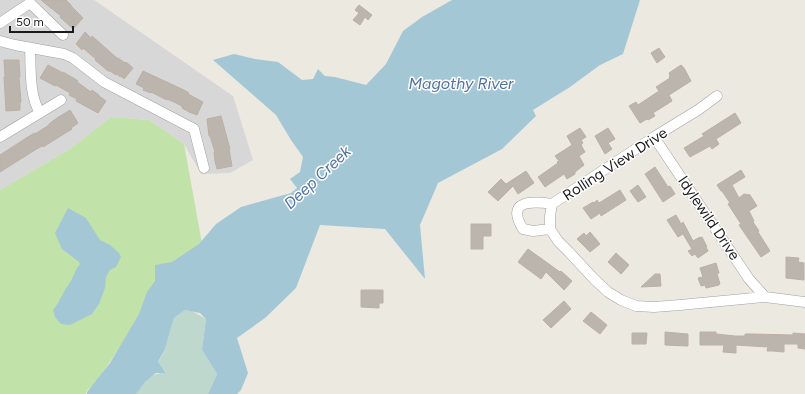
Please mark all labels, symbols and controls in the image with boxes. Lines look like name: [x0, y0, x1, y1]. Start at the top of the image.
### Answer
scale bar: [10, 8, 73, 34]
text: 50 m: [16, 15, 44, 29]
water label: Magothy River: [408, 74, 514, 93]
street label: Rolling View Drive: [559, 123, 671, 205]
water label: Deep Creek: [280, 141, 356, 213]
street label: Idylewild Drive: [674, 172, 744, 264]

